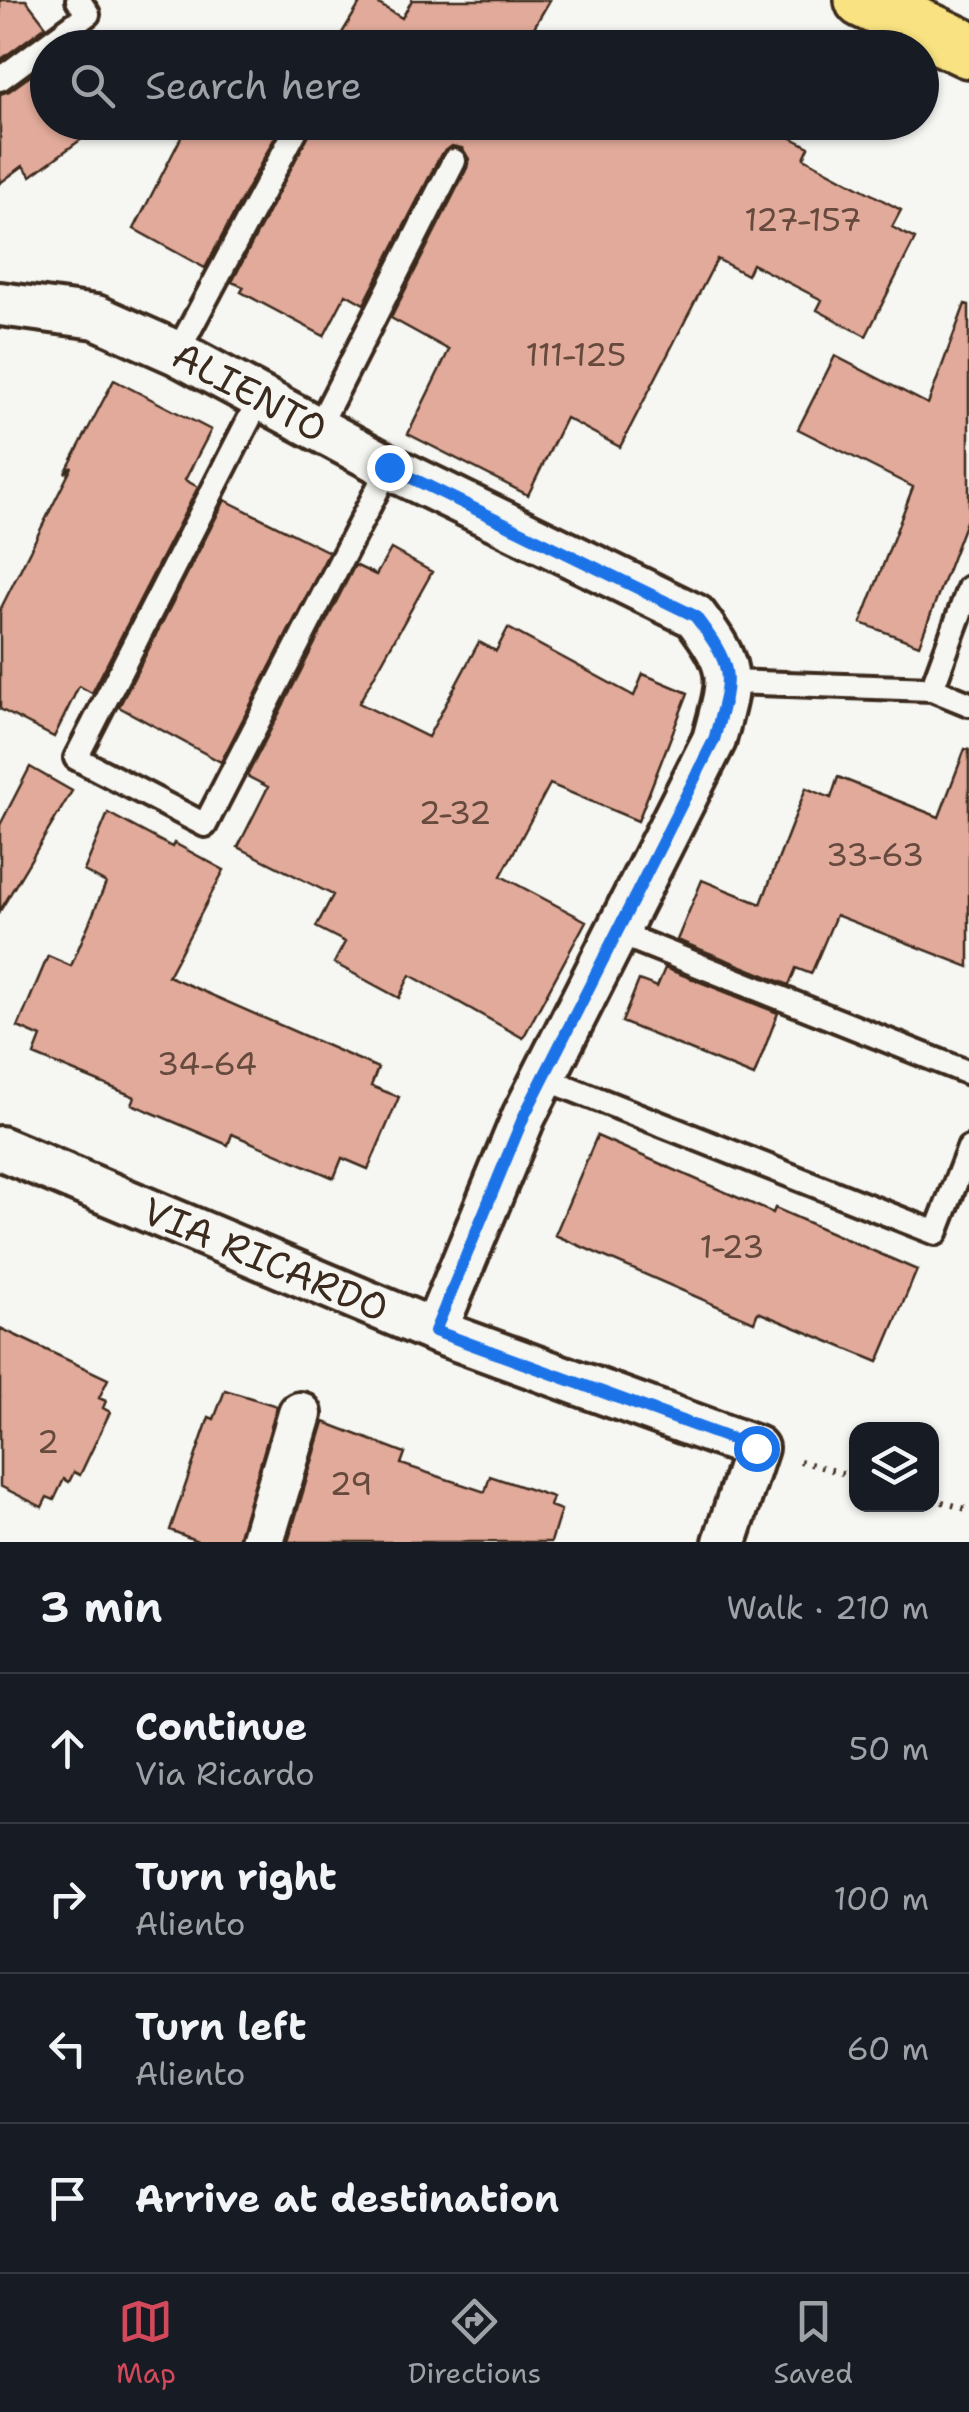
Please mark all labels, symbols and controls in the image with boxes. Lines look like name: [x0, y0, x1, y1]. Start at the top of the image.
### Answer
search box: [30, 30, 939, 140]
icon: search: [65, 58, 120, 113]
text: Search here: [145, 60, 362, 111]
house number: 127-157: [744, 198, 862, 241]
street label: ALIENTO: [164, 329, 336, 454]
house number: 111-125: [526, 333, 626, 376]
route end: [367, 445, 413, 491]
house number: 2-32: [419, 791, 491, 834]
house number: 33-63: [826, 833, 924, 876]
house number: 34-64: [157, 1042, 257, 1085]
street label: VIA RICARDO: [135, 1185, 396, 1333]
house number: 1-23: [700, 1225, 764, 1268]
house number: 2: [37, 1420, 59, 1463]
map controls: [849, 1422, 939, 1512]
button: layers: [849, 1422, 939, 1512]
route start: [734, 1426, 780, 1472]
house number: 29: [329, 1462, 373, 1505]
text: 3 min: [40, 1579, 162, 1635]
text: Walk · 210 m: [727, 1586, 929, 1629]
text: Continue: [135, 1701, 307, 1752]
icon: ahead: [40, 1721, 95, 1776]
text: 50 m: [849, 1727, 929, 1770]
text: Via Ricardo: [135, 1752, 315, 1795]
text: Turn right: [135, 1851, 337, 1902]
icon: right: [40, 1871, 95, 1926]
text: 100 m: [833, 1877, 929, 1920]
text: Aliento: [135, 1902, 246, 1945]
text: Turn left: [135, 2001, 307, 2052]
icon: left: [40, 2021, 95, 2076]
text: 60 m: [847, 2027, 929, 2070]
text: Aliento: [135, 2052, 246, 2095]
icon: arrive: [40, 2171, 95, 2226]
text: Arrive at destination: [135, 2173, 559, 2224]
tab: Map: [116, 2294, 176, 2392]
tab: Directions: [408, 2294, 541, 2392]
tab: Saved: [773, 2294, 853, 2392]

